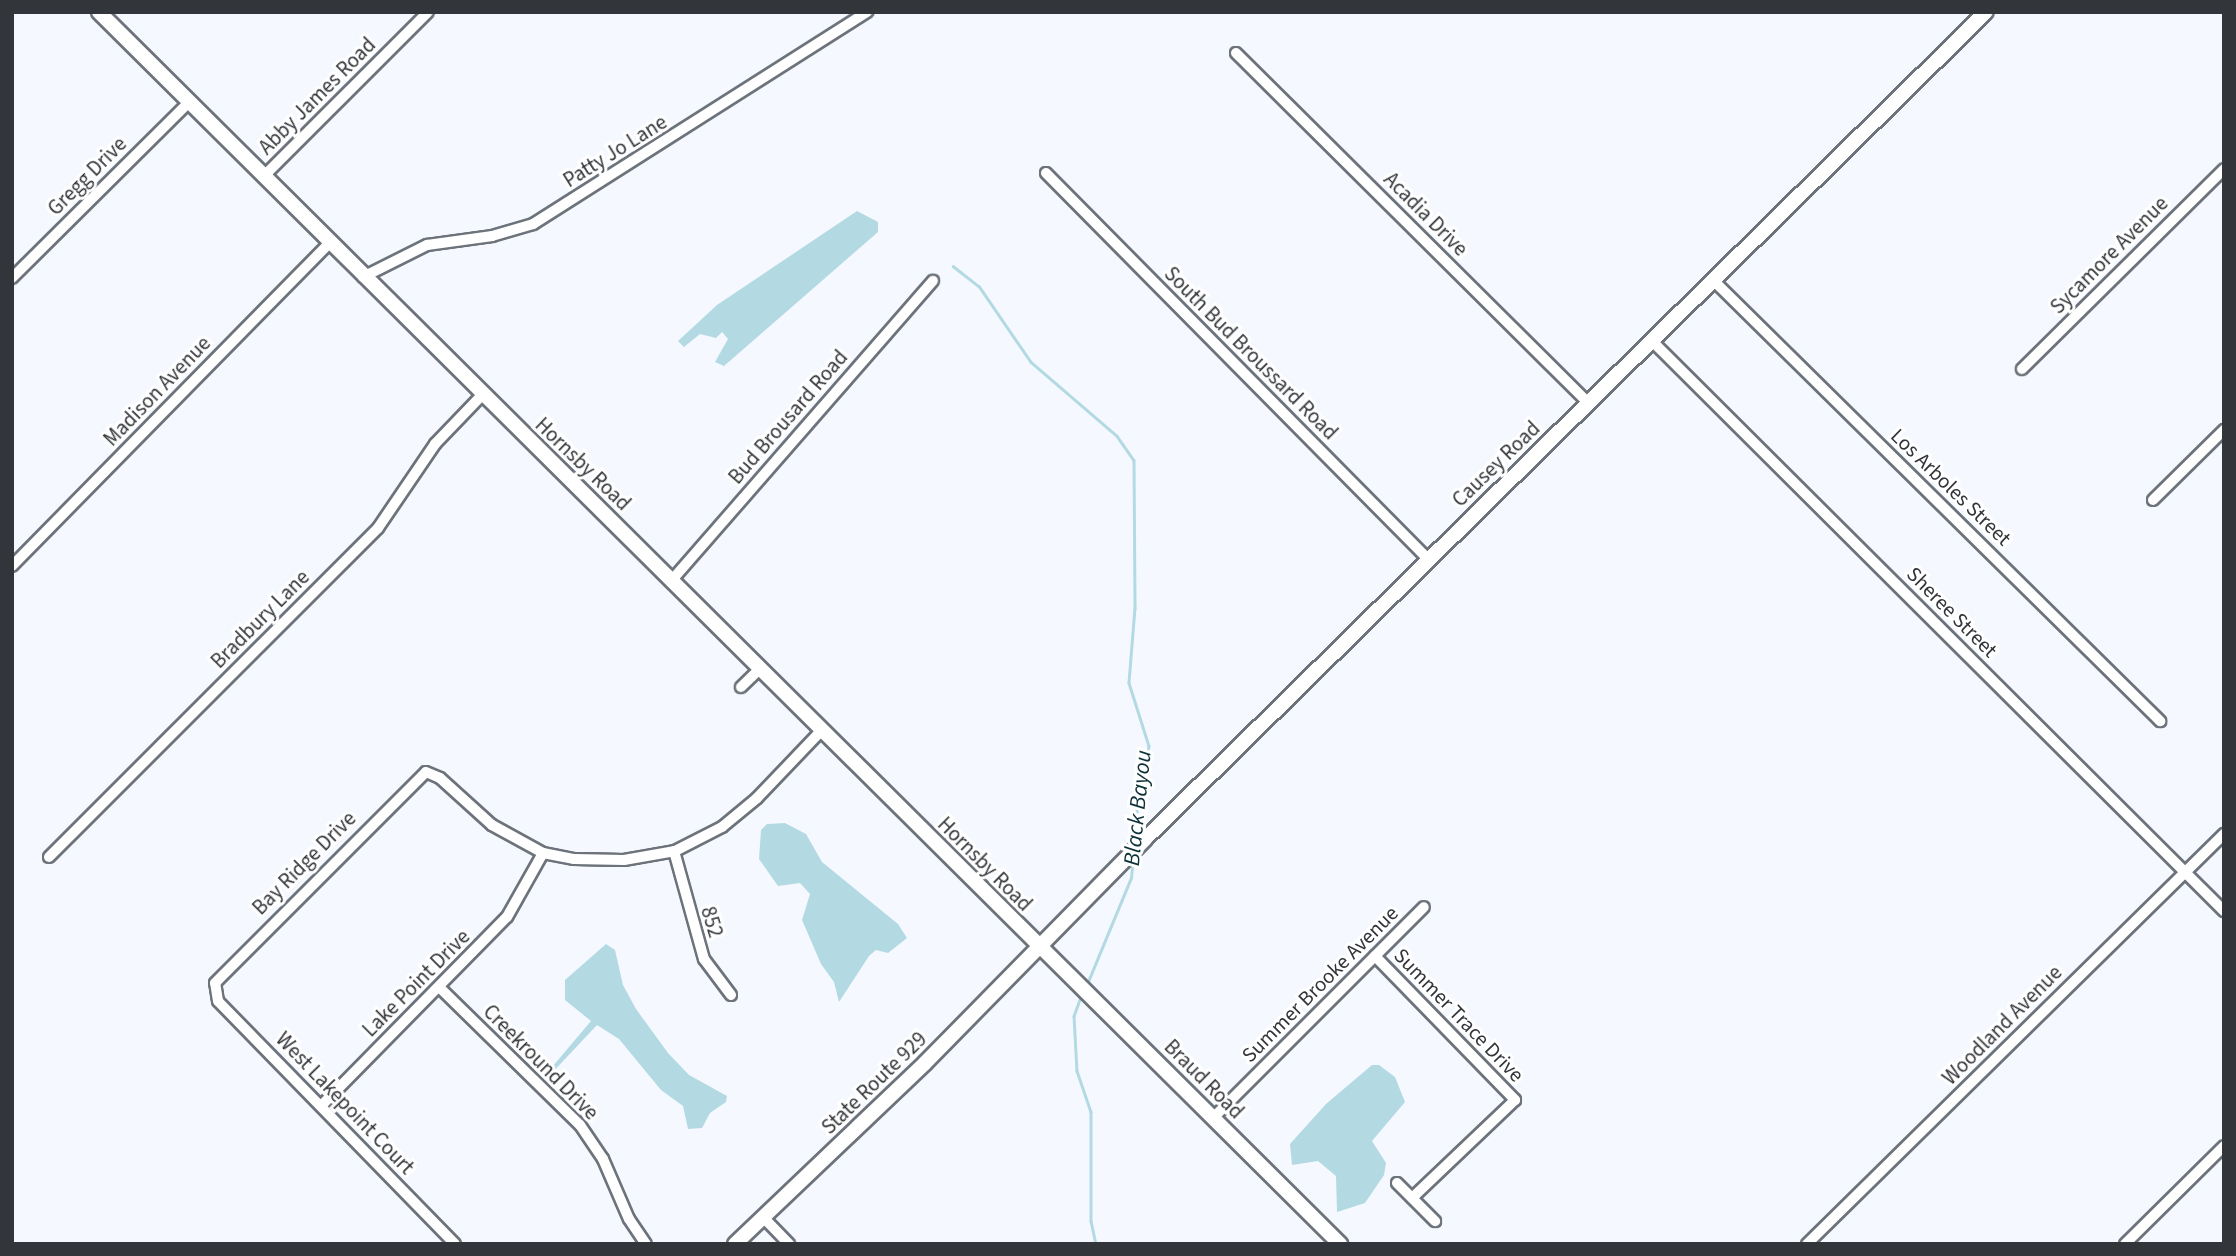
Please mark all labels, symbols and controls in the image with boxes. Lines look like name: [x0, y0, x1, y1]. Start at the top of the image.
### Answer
street label: Abby James Road: [253, 32, 381, 160]
street label: Patty Jo Lane: [559, 109, 671, 193]
street label: Gregg Drive: [42, 131, 132, 221]
street label: Acadia Drive: [1379, 167, 1473, 261]
street label: Sycamore Avenue: [2045, 191, 2173, 319]
street label: South Bud Broussard Road: [1159, 261, 1343, 445]
street label: Madison Avenue: [98, 331, 216, 451]
street label: Bud Brousard Road: [723, 345, 853, 489]
street label: Hornsby Road: [530, 412, 636, 516]
street label: Causey Road: [1447, 416, 1545, 512]
street label: Los Arboles Street: [1886, 423, 2016, 551]
street label: Sheree Street: [1901, 561, 2003, 663]
street label: Bradbury Lane: [206, 565, 314, 673]
water label: Black Bayou: [1118, 749, 1158, 867]
street label: Bay Ridge Drive: [247, 806, 361, 920]
street label: Hornsby Road: [933, 812, 1037, 916]
street label: Summer Brooke Avenue: [1237, 901, 1403, 1067]
street label: 852: [695, 903, 729, 941]
street label: Lake Point Drive: [357, 924, 475, 1042]
street label: Summer Trace Drive: [1389, 943, 1529, 1087]
street label: Woodland Avenue: [1937, 960, 2067, 1090]
street label: Creekround Drive: [478, 999, 604, 1125]
street label: West Lakepoint Court: [271, 1027, 419, 1179]
street label: State Route 929: [816, 1027, 932, 1139]
street label: Braud Road: [1159, 1034, 1249, 1124]

